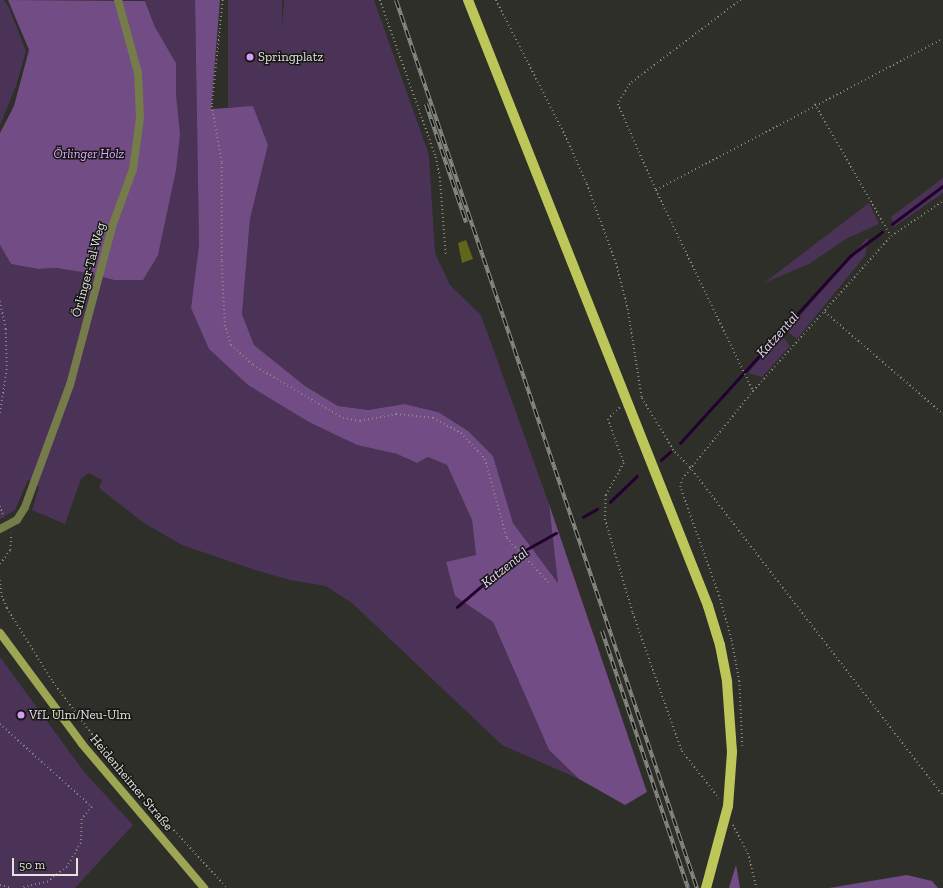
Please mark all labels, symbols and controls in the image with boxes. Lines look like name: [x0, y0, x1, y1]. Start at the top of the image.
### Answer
place label: Springplatz: [258, 49, 323, 65]
marker: Springplatz: [245, 52, 255, 62]
park label: Örlinger Holz: [54, 146, 124, 162]
street label: Örlinger-Tal-Weg: [69, 221, 109, 319]
water label: Katzental: [753, 309, 803, 361]
water label: Katzental: [478, 544, 532, 592]
place label: VfL Ulm/Neu-Ulm: [29, 707, 131, 723]
marker: VfL Ulm/Neu-Ulm: [16, 710, 26, 720]
street label: Heidenheimer Straße: [86, 732, 176, 834]
scale bar: [14, 850, 80, 876]
text: 50 m: [19, 858, 45, 872]

